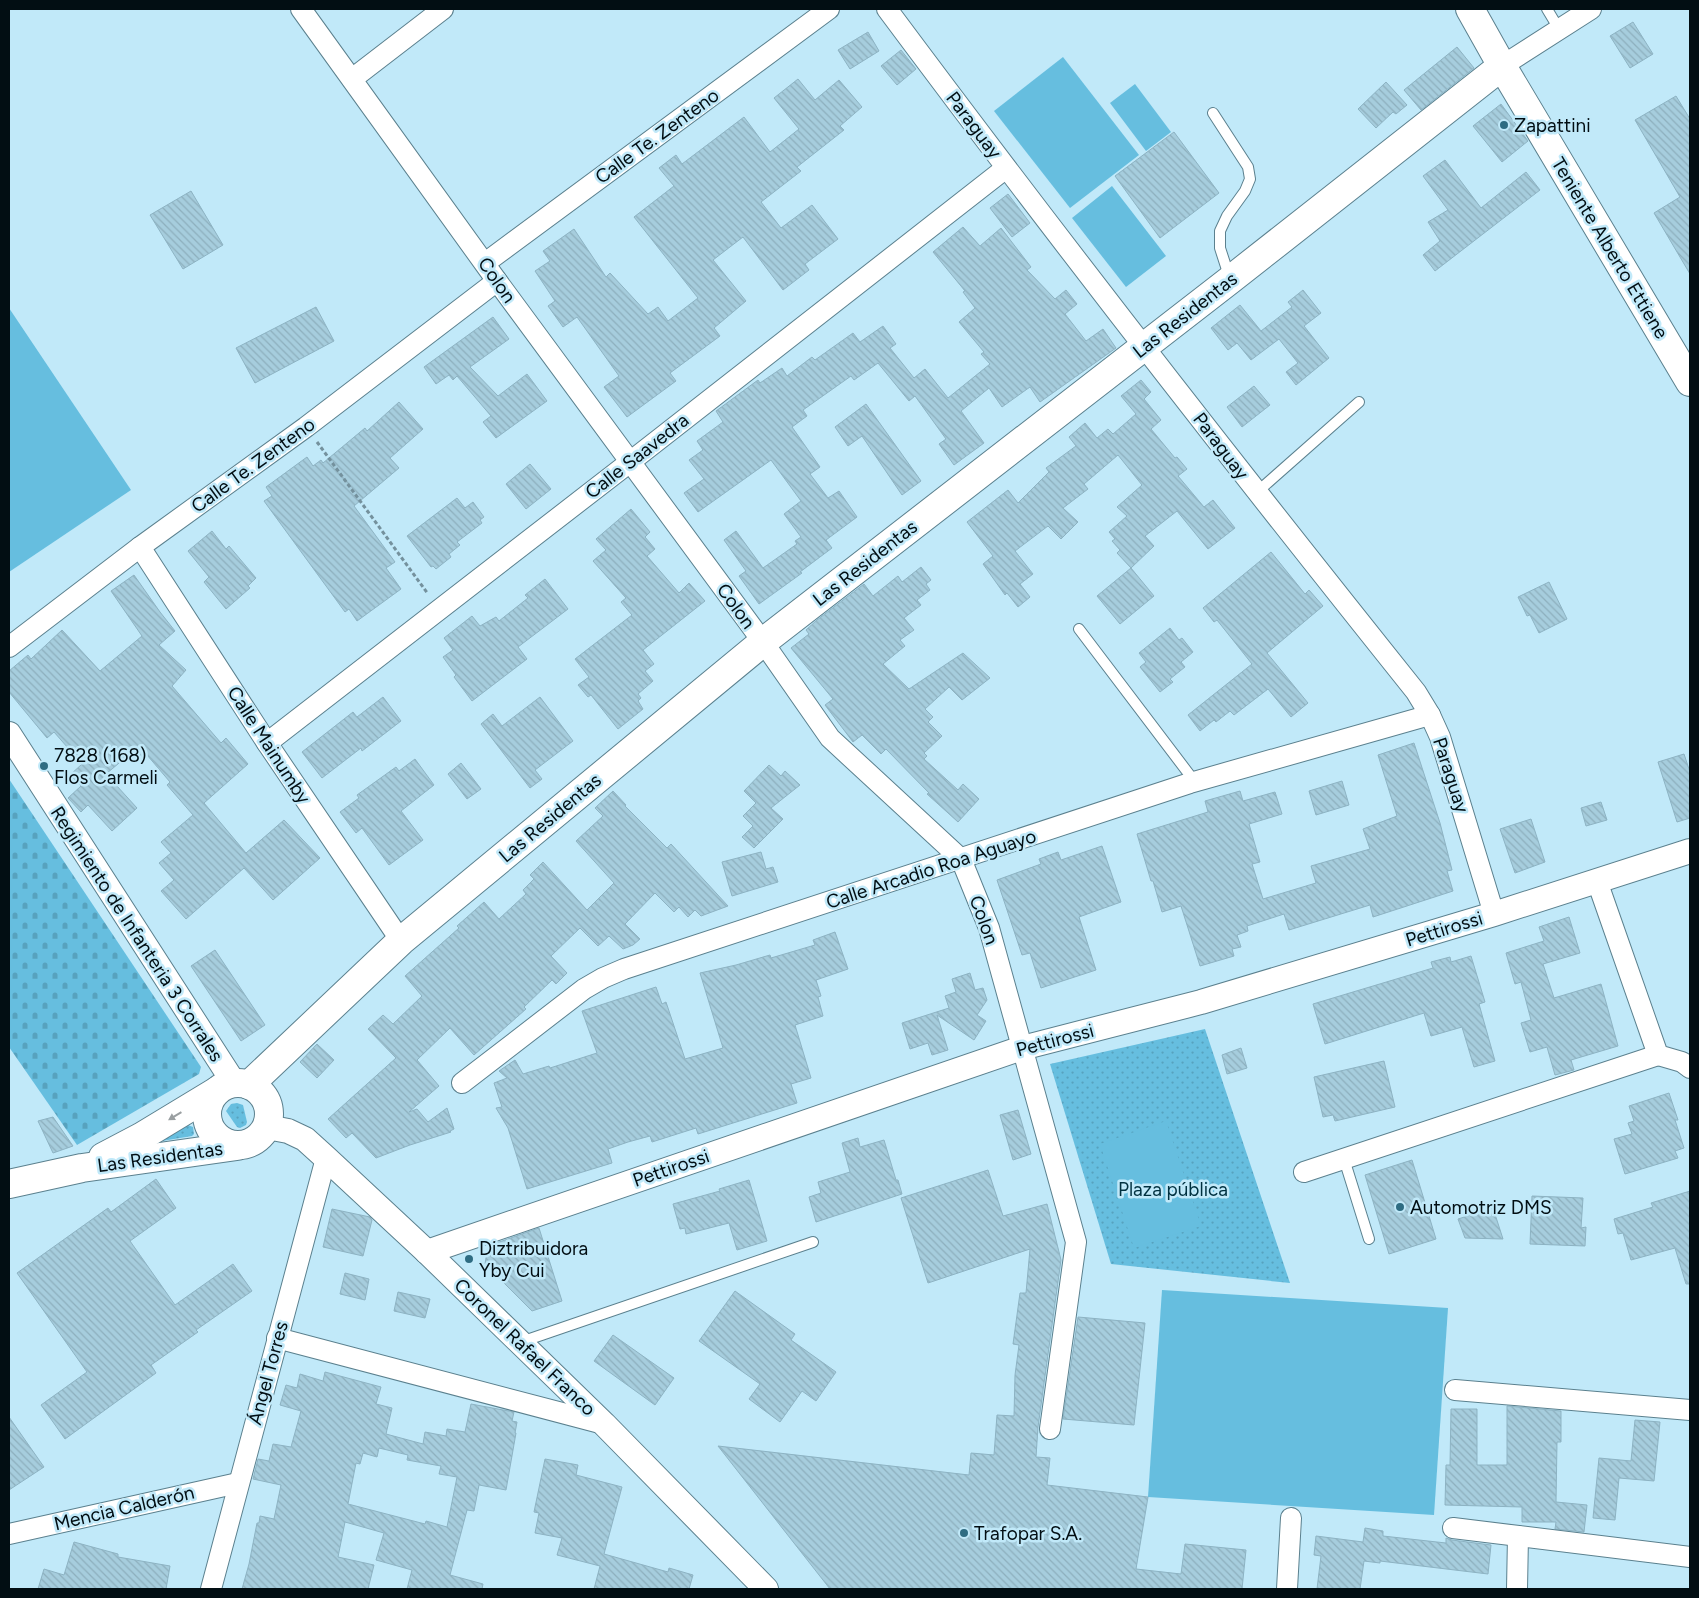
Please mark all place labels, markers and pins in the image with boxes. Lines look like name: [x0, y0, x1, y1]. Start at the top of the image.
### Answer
place label: Zapattini: [1514, 114, 1591, 137]
marker: Zapattini: [1498, 119, 1510, 131]
place label: 7828 (168) Flos Carmeli: [54, 744, 158, 789]
marker: 7828 (168) Flos Carmeli: [38, 760, 50, 772]
place label: Automotriz DMS: [1410, 1196, 1552, 1219]
marker: Automotriz DMS: [1394, 1201, 1406, 1213]
place label: Diztribuidora Yby Cui: [479, 1237, 588, 1282]
marker: Diztribuidora Yby Cui: [463, 1253, 475, 1265]
place label: Trafopar S.A.: [974, 1522, 1082, 1545]
marker: Trafopar S.A.: [958, 1527, 970, 1539]

